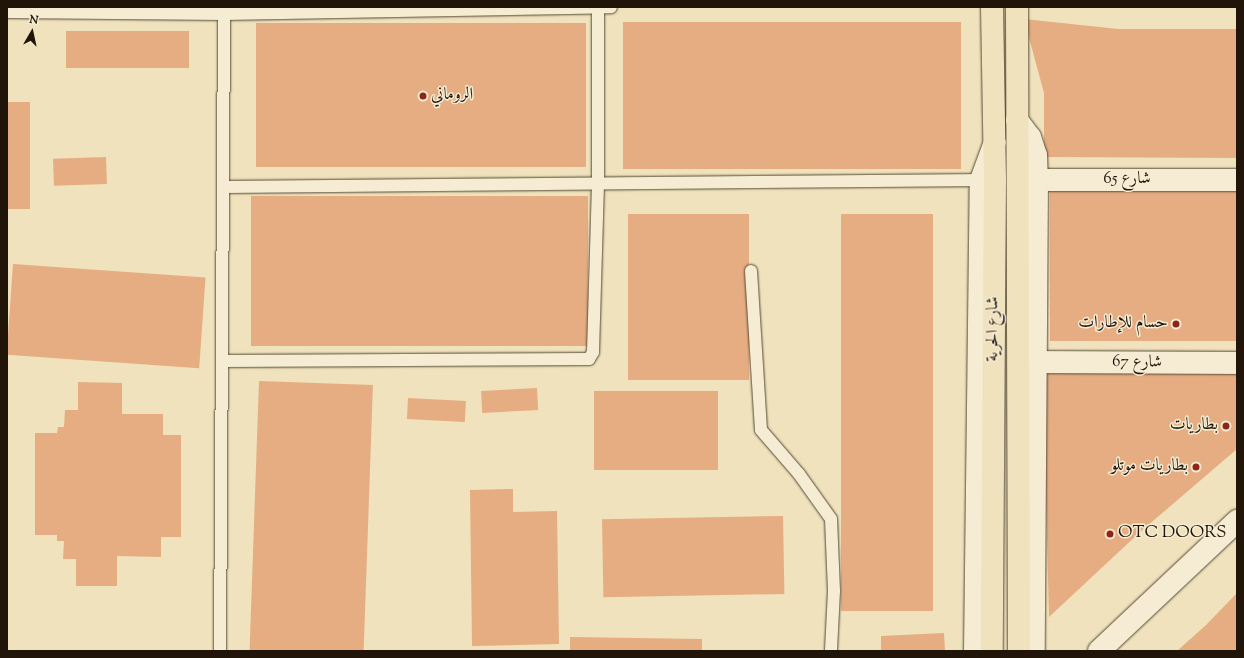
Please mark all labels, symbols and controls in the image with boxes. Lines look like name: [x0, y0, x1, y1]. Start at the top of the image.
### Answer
north arrow: [12, 12, 52, 52]
text: N: [28, 12, 39, 29]
place label: الروماني: [431, 86, 473, 106]
marker: الروماني: [418, 91, 428, 101]
street label: شارع 65: [1103, 170, 1151, 190]
street label: شارع الحرية: [984, 296, 1004, 362]
place label: حسام للإطارات: [1078, 314, 1168, 334]
marker: حسام للإطارات: [1171, 319, 1181, 329]
street label: شارع 67: [1112, 352, 1162, 374]
place label: بطاريات: [1170, 416, 1218, 436]
marker: بطاريات: [1221, 421, 1231, 431]
place label: بطاريات موتلو: [1111, 457, 1188, 477]
marker: بطاريات موتلو: [1191, 462, 1201, 472]
place label: OTC DOORS: [1118, 524, 1226, 544]
marker: OTC DOORS: [1105, 529, 1115, 539]

